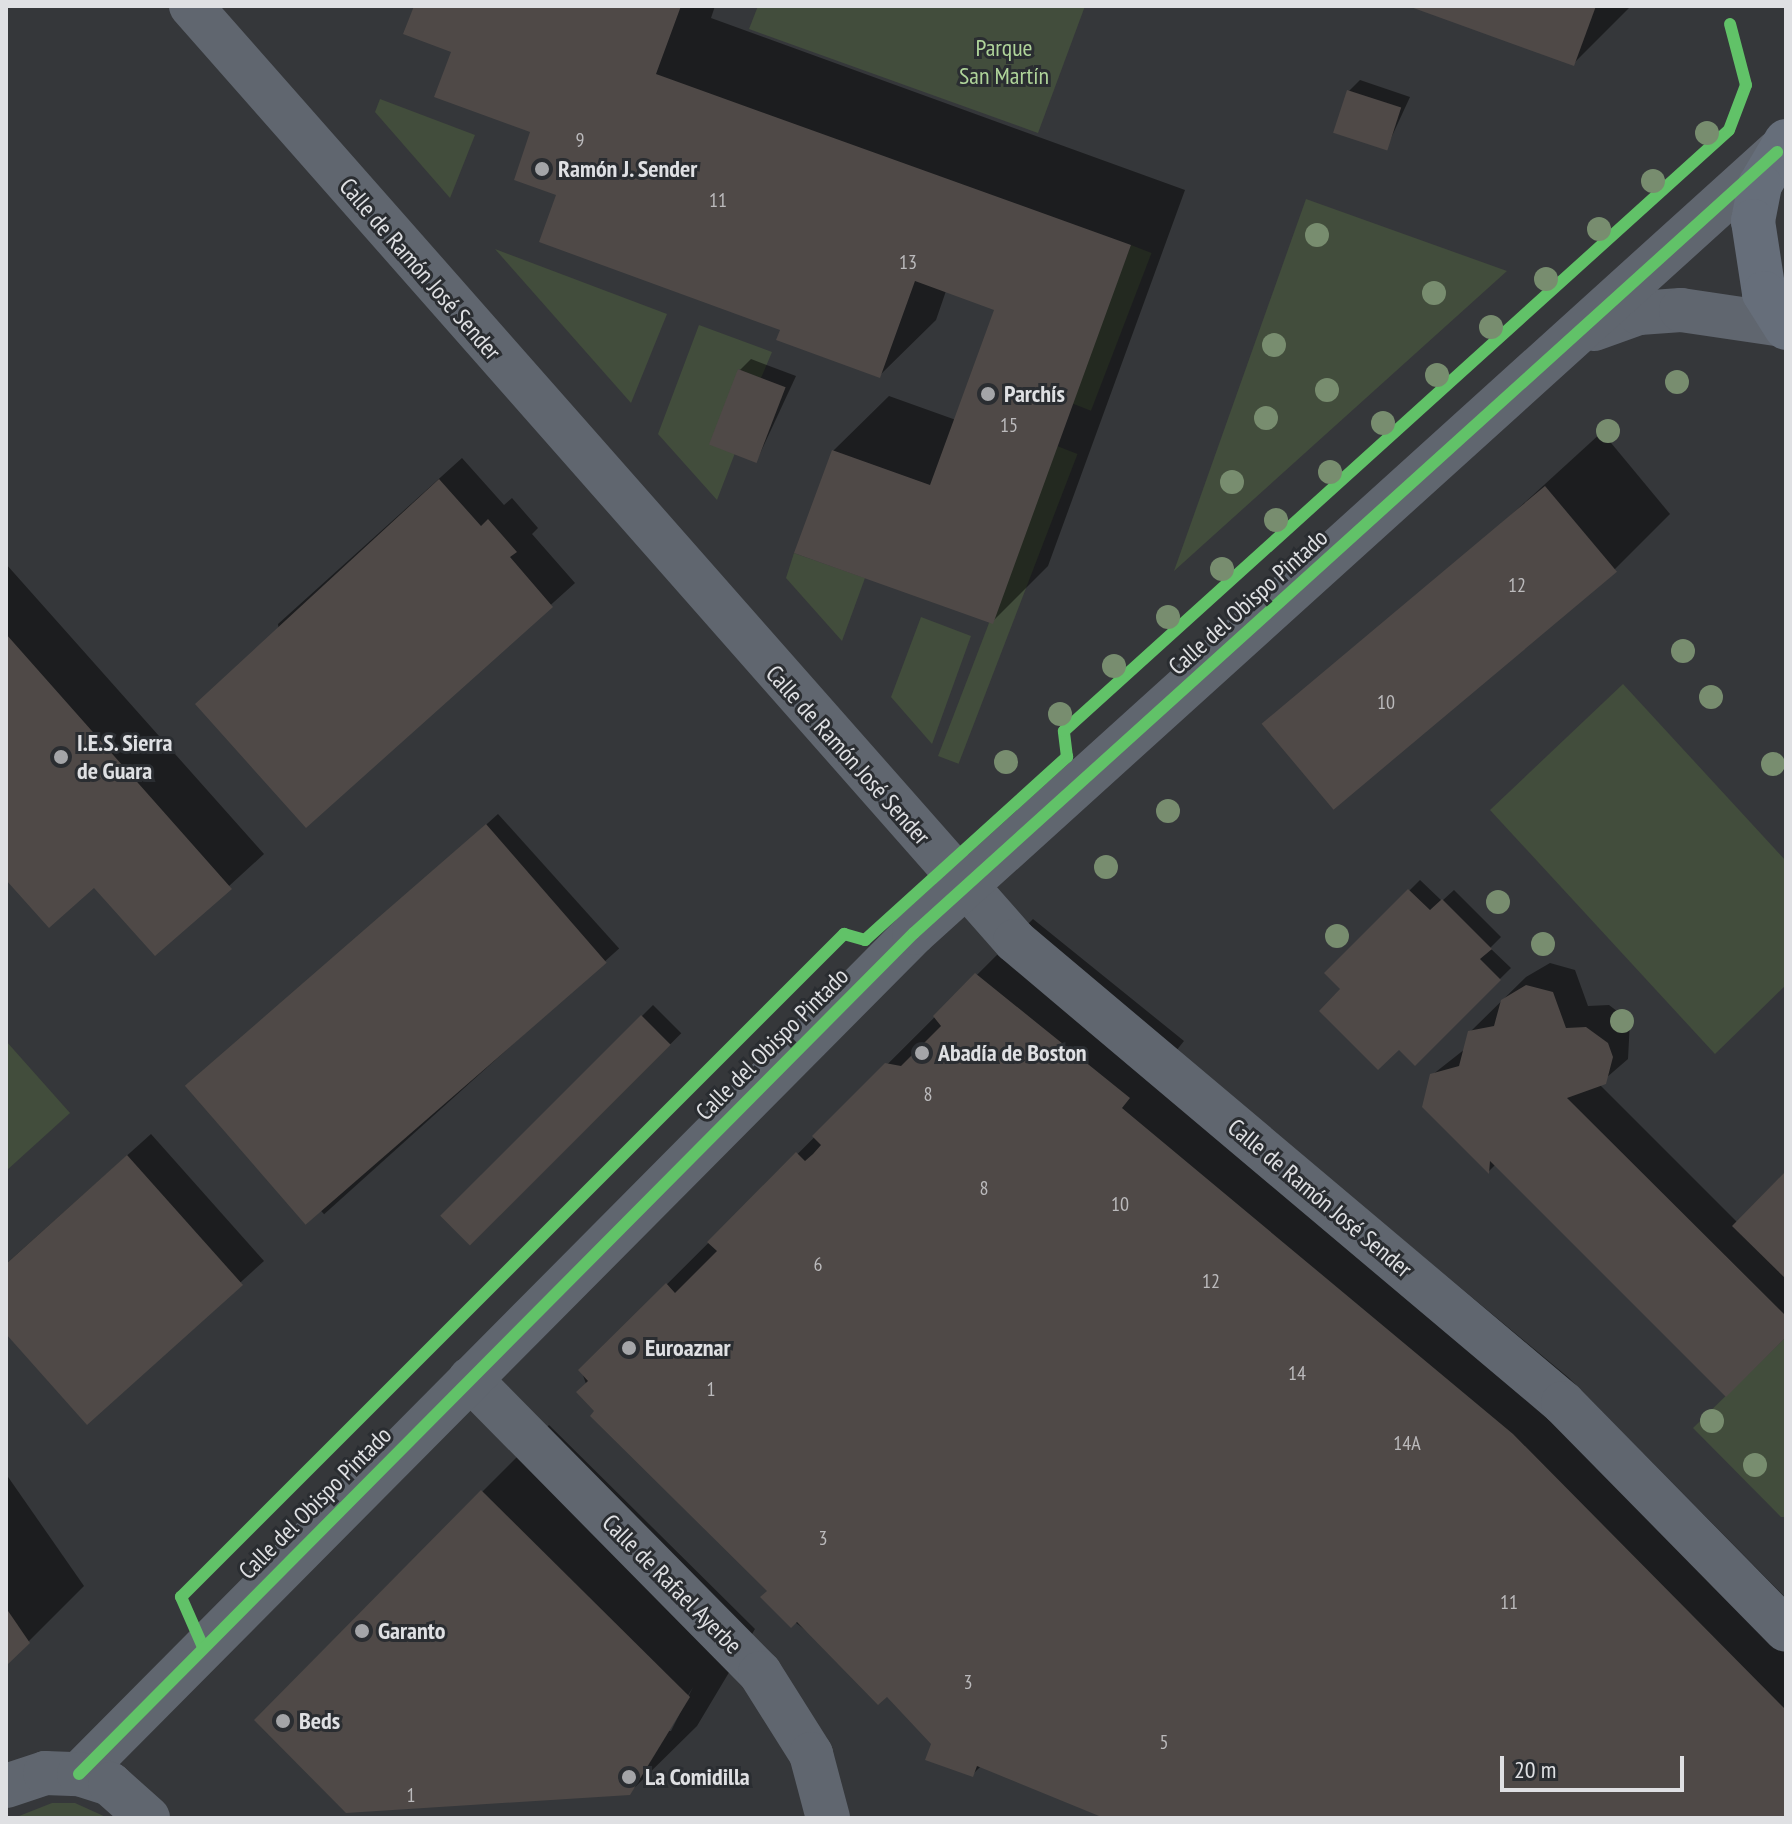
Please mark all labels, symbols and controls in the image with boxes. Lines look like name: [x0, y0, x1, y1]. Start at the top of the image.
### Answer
park label: Parque San Martín: [959, 34, 1049, 90]
house number: 9: [576, 128, 584, 152]
place label: Ramón J. Sender: [558, 155, 699, 183]
marker: Ramón J. Sender: [533, 160, 551, 178]
street label: Calle de Ramón José Sender: [333, 172, 507, 366]
house number: 11: [709, 188, 727, 212]
house number: 13: [899, 250, 917, 274]
place label: Parchís: [1004, 380, 1065, 408]
marker: Parchís: [979, 385, 997, 403]
house number: 15: [1000, 413, 1018, 437]
street label: Calle del Obispo Pintado: [1163, 523, 1333, 681]
house number: 12: [1508, 573, 1526, 597]
street label: Calle de Ramón José Sender: [760, 659, 936, 851]
house number: 10: [1377, 690, 1395, 714]
place label: I.E.S. Sierra de Guara: [77, 729, 174, 785]
marker: I.E.S. Sierra de Guara: [52, 748, 70, 766]
street label: Calle del Obispo Pintado: [690, 962, 854, 1126]
place label: Abadía de Boston: [938, 1039, 1087, 1067]
marker: Abadía de Boston: [913, 1044, 931, 1062]
house number: 8: [924, 1082, 932, 1106]
street label: Calle de Ramón José Sender: [1222, 1113, 1418, 1283]
house number: 8: [980, 1176, 988, 1200]
house number: 10: [1111, 1192, 1129, 1216]
house number: 6: [814, 1252, 822, 1276]
house number: 12: [1202, 1269, 1220, 1293]
place label: Euroaznar: [645, 1334, 731, 1362]
marker: Euroaznar: [620, 1339, 638, 1357]
house number: 14: [1288, 1361, 1306, 1385]
house number: 1: [707, 1377, 715, 1401]
street label: Calle del Obispo Pintado: [233, 1421, 397, 1585]
house number: 14A: [1393, 1431, 1421, 1455]
street label: Calle de Rafael Ayerbe: [596, 1508, 748, 1660]
house number: 3: [819, 1526, 827, 1550]
house number: 11: [1500, 1590, 1518, 1614]
place label: Garanto: [378, 1617, 445, 1645]
marker: Garanto: [353, 1622, 371, 1640]
house number: 3: [964, 1670, 972, 1694]
place label: Beds: [299, 1707, 340, 1735]
marker: Beds: [274, 1712, 292, 1730]
house number: 5: [1160, 1730, 1168, 1754]
scale bar: [1504, 1740, 1688, 1790]
text: 20 m: [1514, 1754, 1556, 1785]
place label: La Comidilla: [645, 1763, 750, 1791]
marker: La Comidilla: [620, 1768, 638, 1786]
house number: 1: [407, 1783, 415, 1807]

